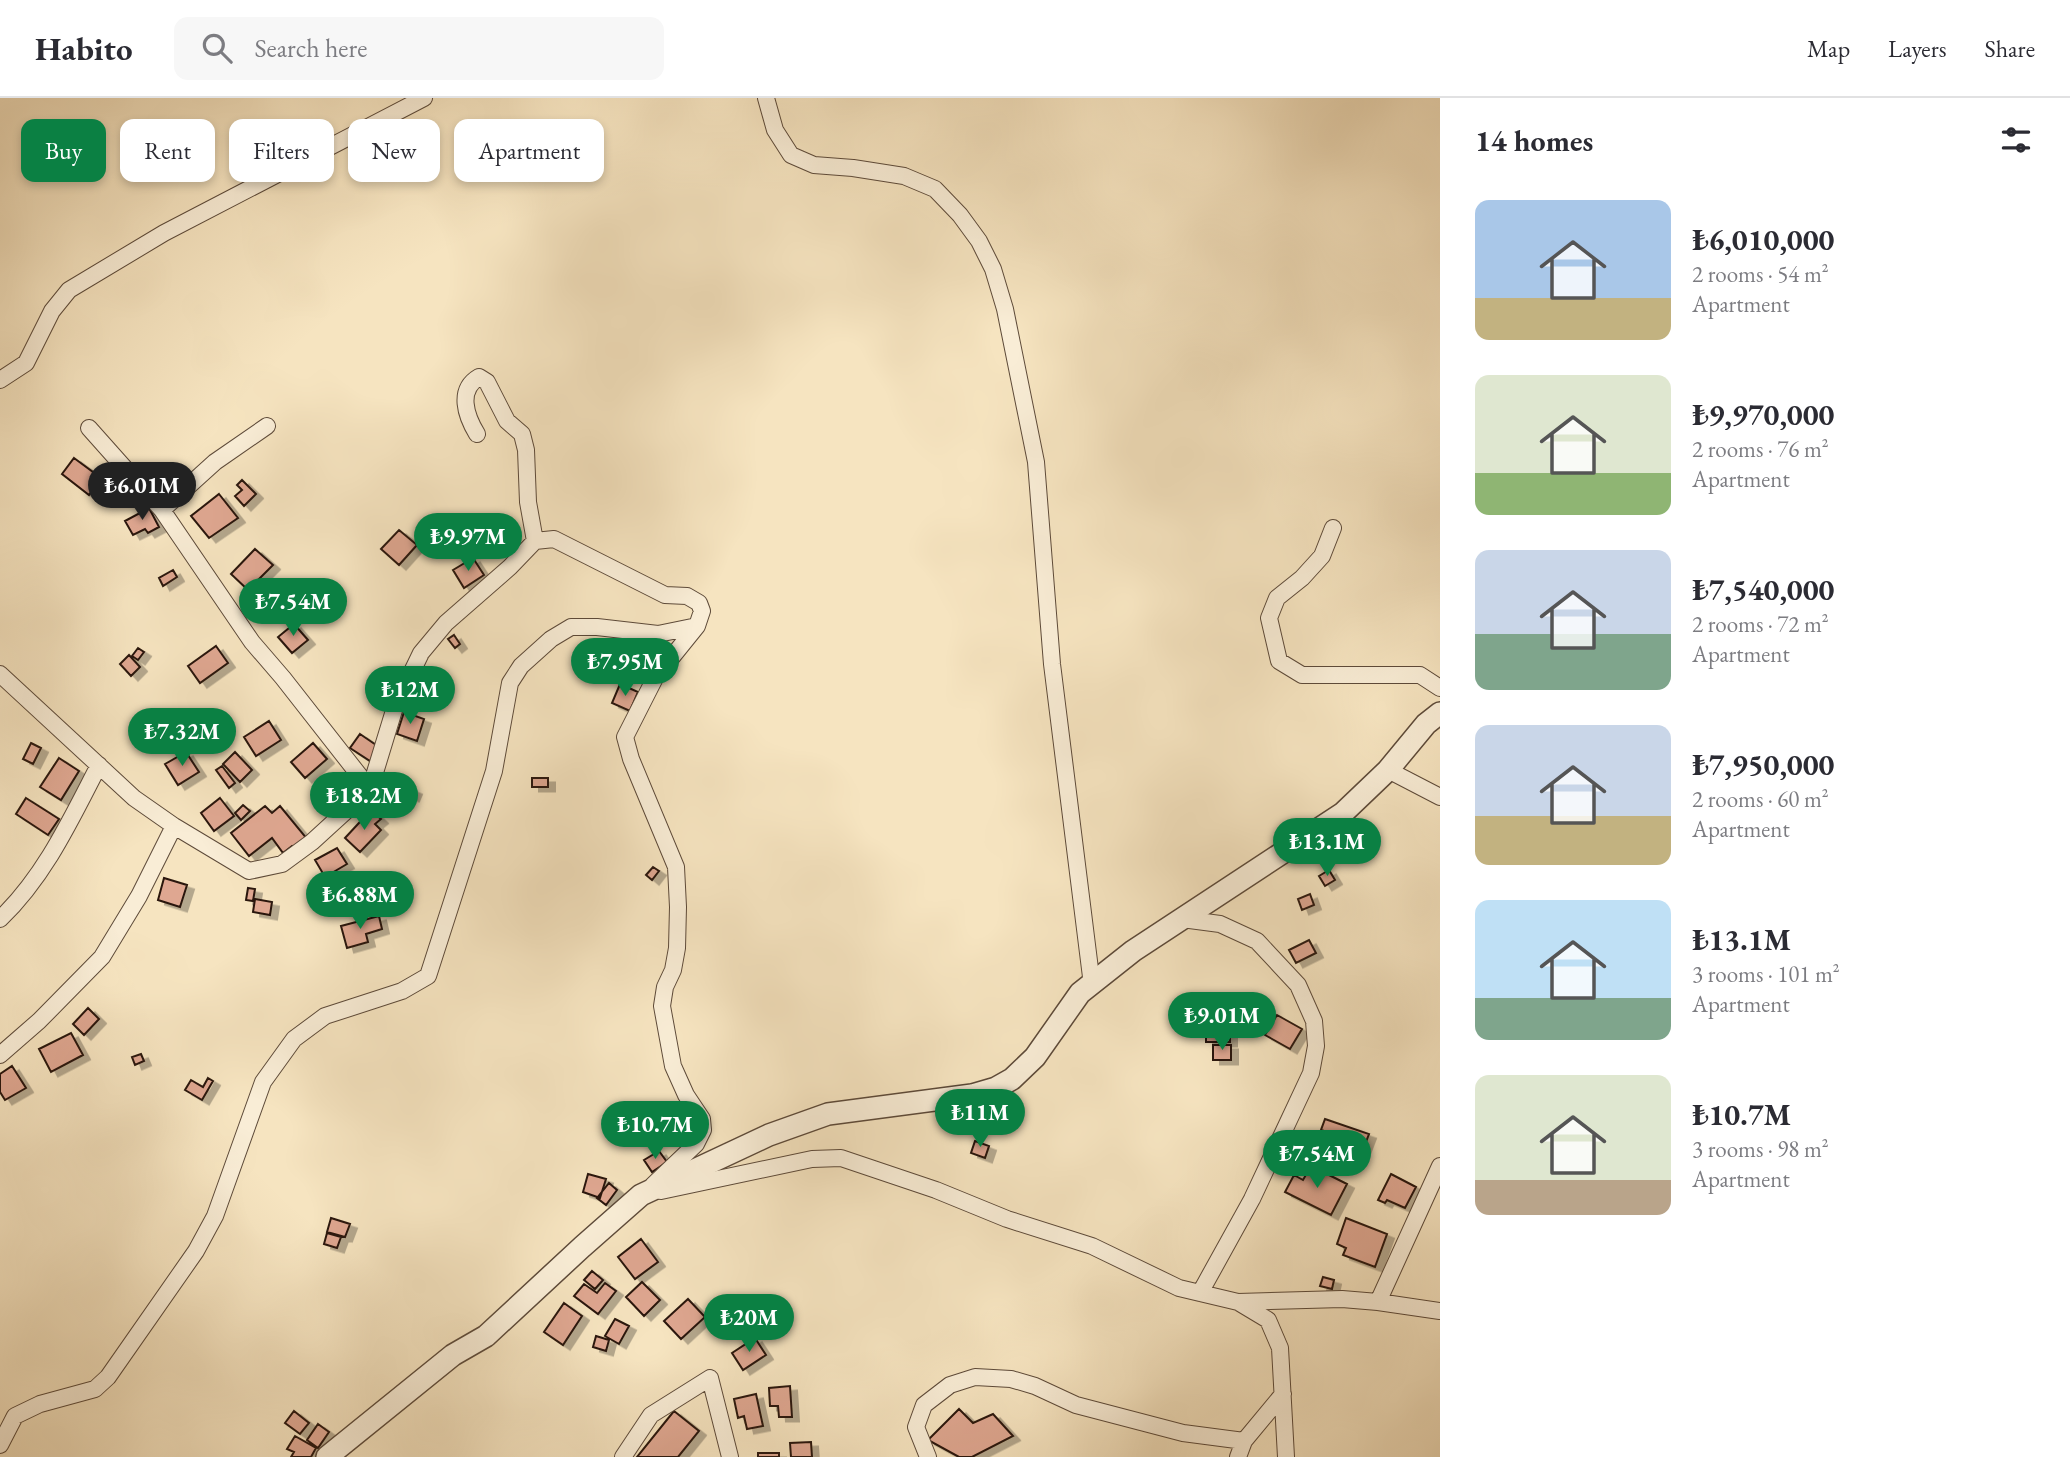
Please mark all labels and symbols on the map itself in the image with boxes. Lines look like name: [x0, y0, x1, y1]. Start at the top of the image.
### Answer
pin: ₺6.01M: [85, 462, 199, 522]
pin: ₺9.97M: [411, 514, 525, 573]
pin: ₺7.54M: [236, 578, 350, 638]
pin: ₺7.95M: [568, 638, 682, 698]
pin: ₺12M: [369, 666, 451, 726]
pin: ₺7.32M: [125, 708, 239, 768]
pin: ₺18.2M: [307, 772, 421, 832]
pin: ₺13.1M: [1270, 818, 1384, 878]
pin: ₺6.88M: [303, 872, 417, 931]
pin: ₺9.01M: [1165, 992, 1279, 1052]
pin: ₺11M: [939, 1090, 1021, 1149]
pin: ₺10.7M: [598, 1102, 712, 1161]
pin: ₺7.54M: [1260, 1130, 1374, 1190]
pin: ₺20M: [708, 1294, 790, 1354]

